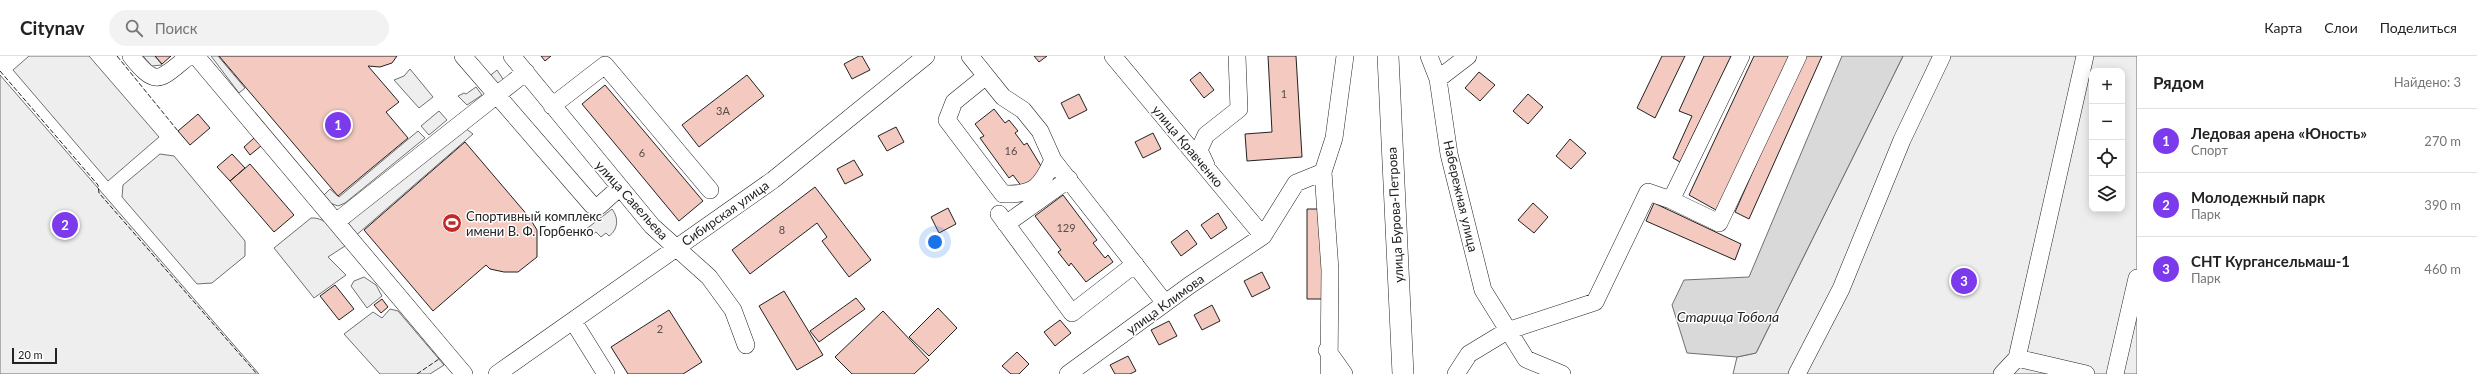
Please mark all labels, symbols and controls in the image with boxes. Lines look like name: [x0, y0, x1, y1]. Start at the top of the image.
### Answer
search box: [109, 10, 389, 46]
text: Citynav: [20, 16, 85, 39]
icon: search: [123, 17, 145, 39]
text: Поиск: [155, 19, 198, 37]
text: Карта: [2264, 19, 2302, 36]
text: Слои: [2324, 19, 2358, 36]
text: Поделиться: [2380, 19, 2457, 36]
map controls: [2089, 68, 2125, 212]
button: +: [2089, 68, 2125, 104]
text: Рядом: [2153, 72, 2204, 93]
text: Найдено: 3: [2394, 74, 2461, 90]
house number: 1: [1281, 87, 1287, 100]
street label: улица Кравченко: [1149, 102, 1227, 190]
house number: 3А: [716, 104, 730, 117]
button: −: [2089, 104, 2125, 140]
pin: 1: [325, 110, 351, 140]
text: Ледовая арена «Юность»: [2191, 124, 2367, 142]
text: 1: [2162, 133, 2170, 149]
text: 270 m: [2424, 133, 2461, 149]
street label: Набережная улица: [1440, 139, 1482, 253]
button: locate: [2089, 140, 2125, 176]
text: Спорт: [2191, 142, 2228, 158]
house number: 16: [1005, 144, 1017, 157]
house number: 6: [639, 146, 645, 159]
street label: улица Бурова-Петрова: [1383, 147, 1407, 283]
street label: улица Савельева: [592, 157, 672, 243]
button: layers: [2089, 176, 2125, 212]
street label: Сибирская улица: [678, 177, 772, 249]
text: Молодежный парк: [2191, 188, 2325, 206]
text: 2: [2162, 197, 2170, 213]
text: 390 m: [2424, 197, 2461, 213]
text: Парк: [2191, 206, 2221, 222]
place label: Спортивный комплекс имени В. Ф. Горбенко: [466, 208, 602, 239]
pin: 2: [52, 210, 78, 240]
sports icon: Спортивный комплекс имени В. Ф. Горбенко: [441, 212, 463, 234]
house number: 129: [1056, 221, 1076, 234]
house number: 8: [779, 223, 785, 236]
your location: [925, 232, 945, 252]
text: СНТ Кургансельмаш-1: [2191, 252, 2350, 270]
text: 3: [2162, 261, 2170, 277]
text: 460 m: [2424, 261, 2461, 277]
pin: 3: [1951, 266, 1977, 296]
street label: улица Климова: [1123, 270, 1207, 338]
text: Парк: [2191, 270, 2221, 286]
water label: Старица Тобола: [1677, 308, 1779, 325]
house number: 2: [657, 322, 663, 335]
scale bar: [12, 346, 57, 365]
text: 20 m: [18, 348, 43, 361]

